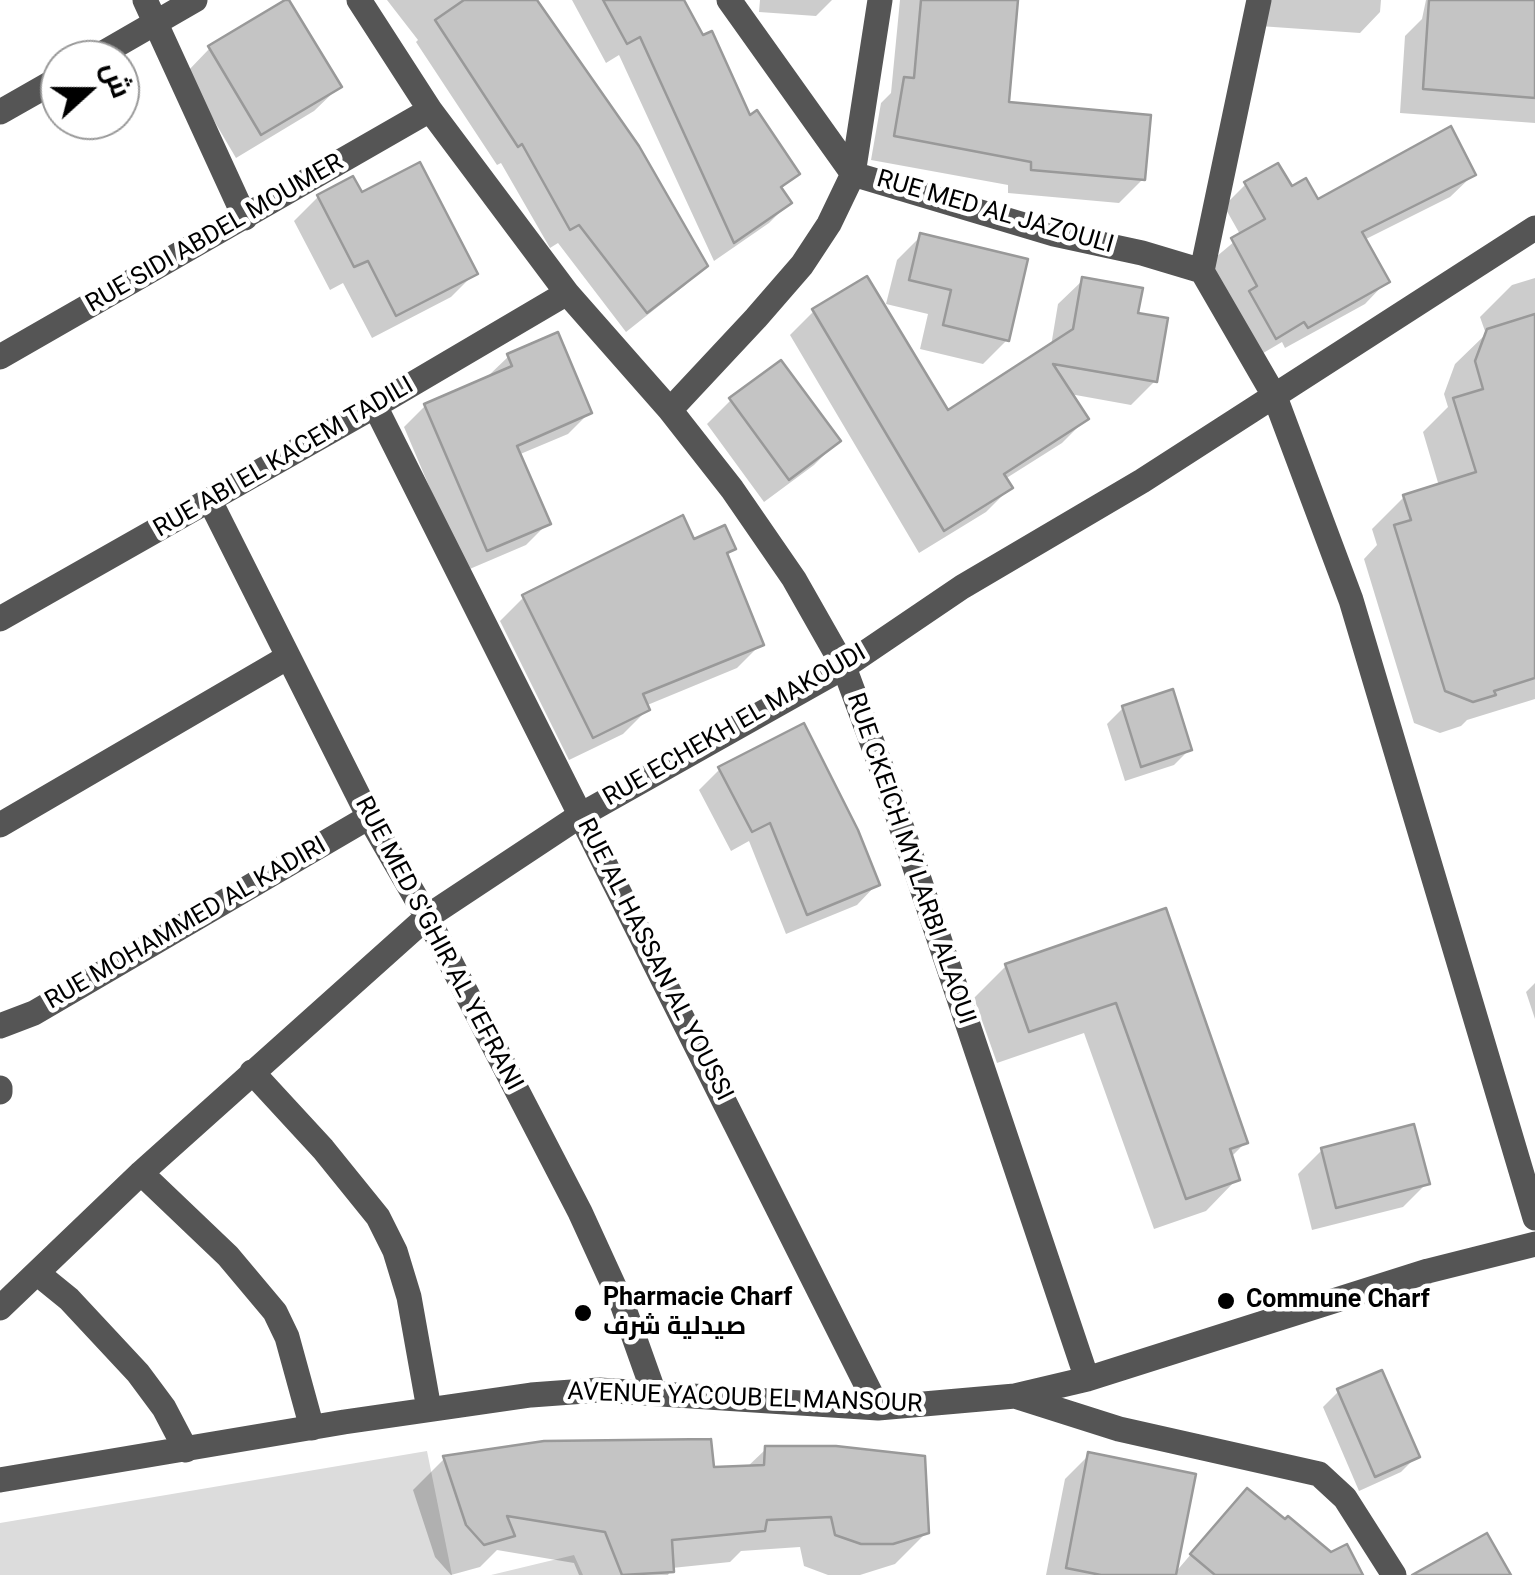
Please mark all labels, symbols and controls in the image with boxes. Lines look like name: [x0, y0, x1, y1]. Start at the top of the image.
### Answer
north arrow: [40, 40, 140, 140]
text: ش: [95, 57, 138, 102]
street label: RUE SIDI ABDEL MOUMER: [81, 148, 349, 320]
street label: RUE MED AL JAZOULI: [873, 165, 1117, 261]
street label: RUE ABI EL KACEM TADILI: [149, 371, 419, 545]
street label: RUE ECHEKH EL MAKOUDI: [598, 638, 872, 814]
street label: RUE CKEICH MY LARBI ALAOUI: [839, 689, 981, 1029]
street label: RUE MED S'GHIR AL YEFRANI: [348, 792, 528, 1096]
street label: RUE AL HASSAN AL YOUSSI: [570, 814, 738, 1106]
street label: RUE MOHAMMED AL KADIRI: [40, 831, 332, 1017]
place label: Pharmacie Charf صيدلية شرف: [603, 1284, 792, 1343]
place label: Commune Charf: [1246, 1286, 1430, 1316]
marker: Commune Charf: [1215, 1290, 1237, 1312]
marker: Pharmacie Charf صيدلية شرف: [572, 1302, 594, 1324]
street label: AVENUE YACOUB EL MANSOUR: [567, 1378, 923, 1420]

